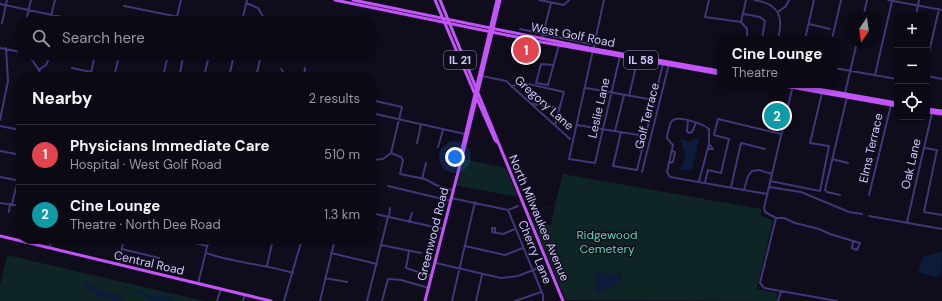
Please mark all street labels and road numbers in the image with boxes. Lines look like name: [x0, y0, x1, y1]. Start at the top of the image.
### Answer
street label: West Golf Road: [529, 19, 617, 51]
road number: IL 21: [444, 51, 476, 69]
road number: IL 58: [624, 51, 658, 69]
street label: Gregory Lane: [511, 72, 577, 134]
street label: Leslie Lane: [584, 76, 614, 140]
street label: Golf Terrace: [631, 81, 663, 151]
street label: Elms Terrace: [855, 111, 887, 184]
street label: Oak Lane: [897, 137, 925, 191]
street label: North Milwaukee Avenue: [505, 152, 573, 284]
street label: Greenwood Road: [414, 186, 452, 282]
street label: Cherry Lane: [514, 218, 556, 286]
street label: Central Road: [112, 247, 186, 279]

